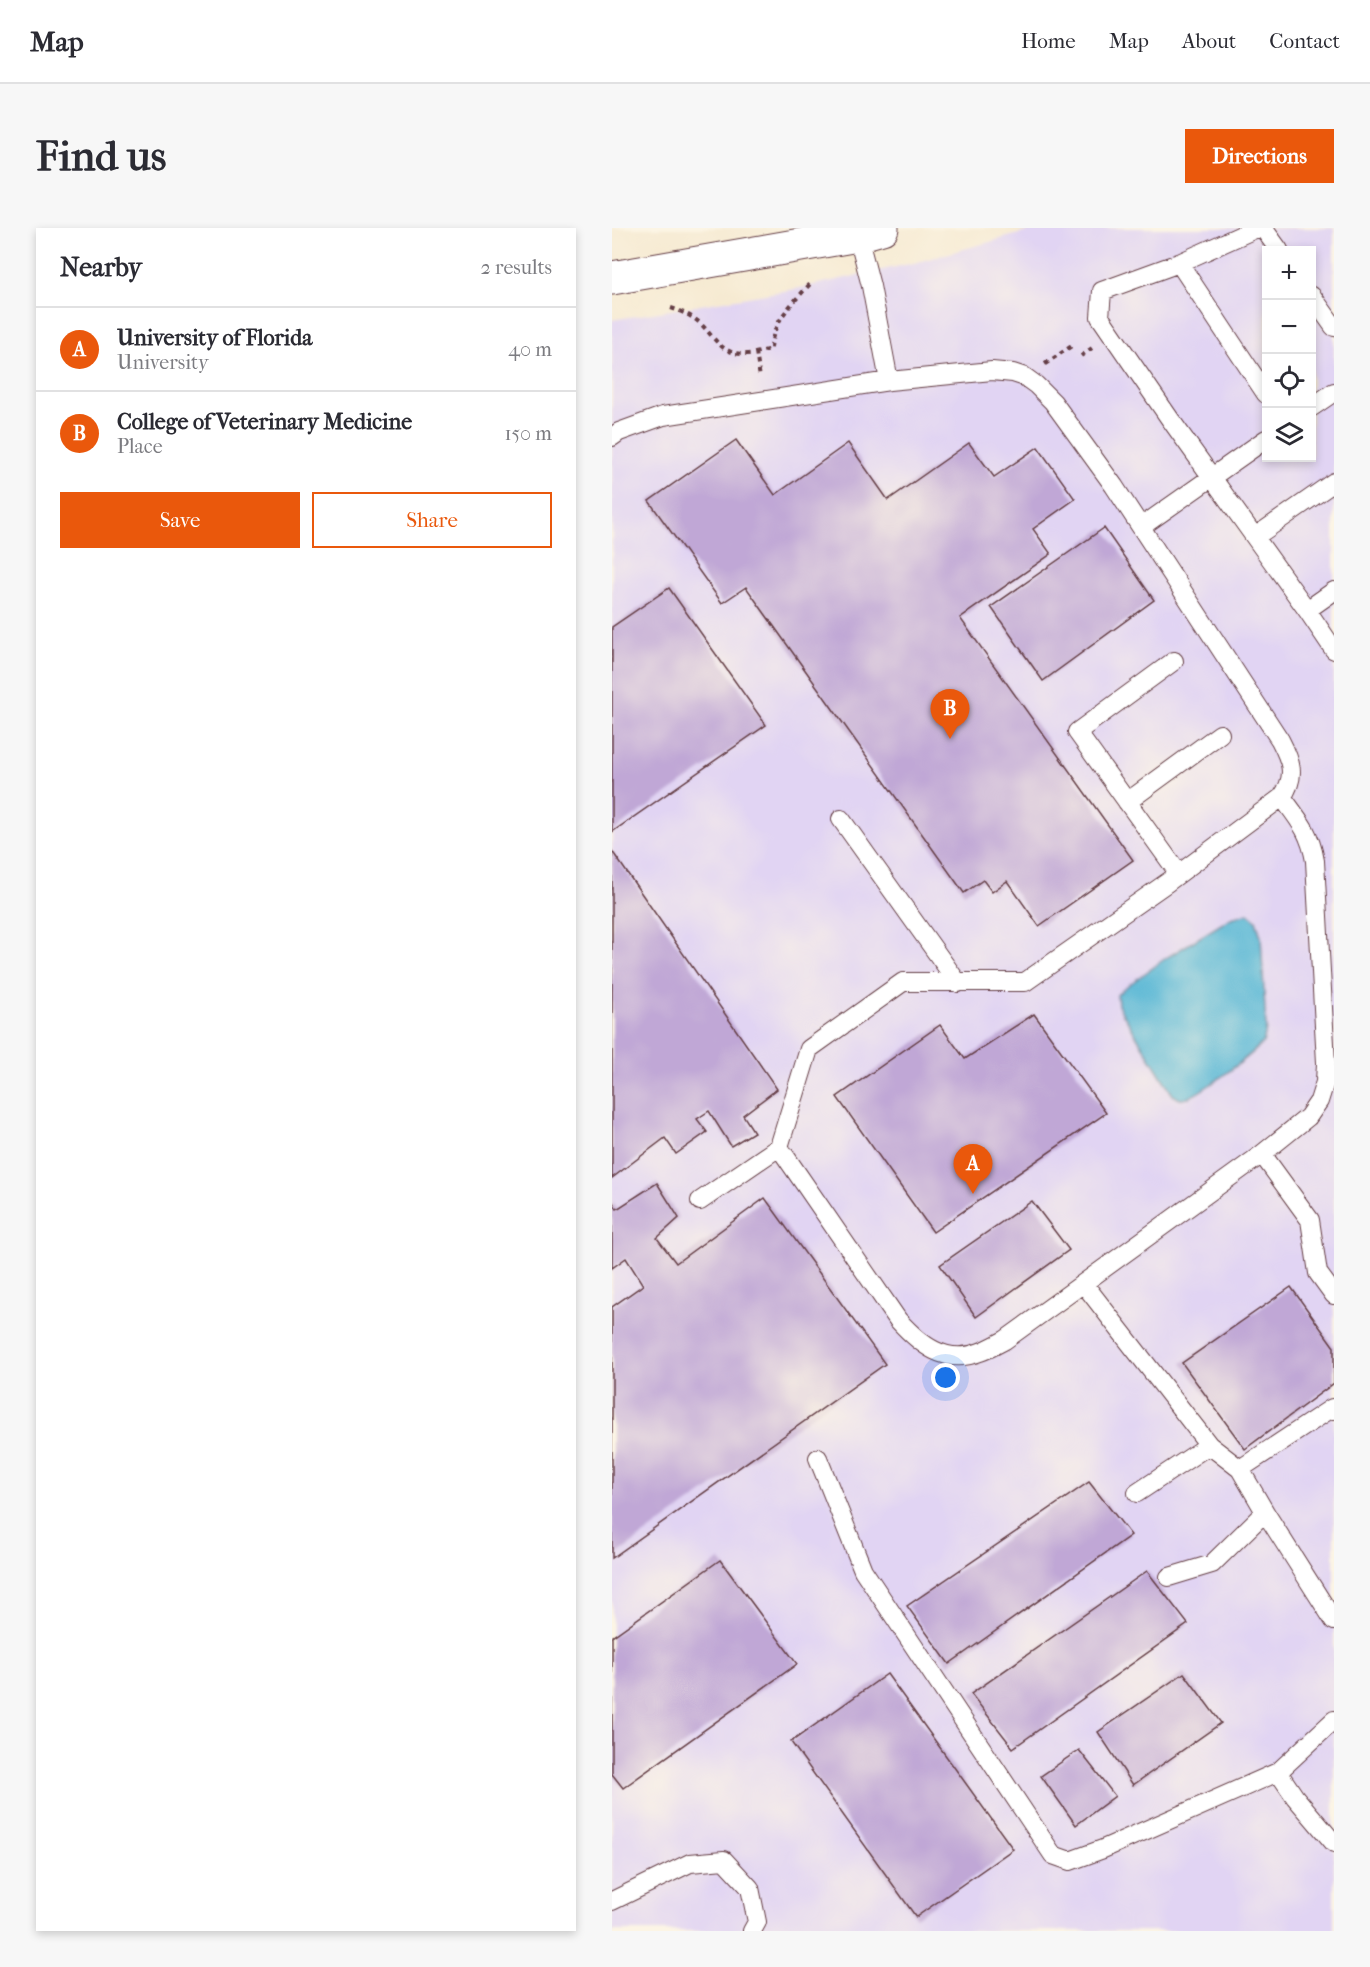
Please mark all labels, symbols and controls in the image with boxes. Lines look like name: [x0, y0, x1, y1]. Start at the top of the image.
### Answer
text: Map: [30, 25, 84, 58]
text: Home: [1021, 29, 1076, 53]
text: Map: [1109, 29, 1149, 53]
text: About: [1182, 29, 1236, 53]
text: Contact: [1269, 29, 1340, 53]
button: Directions: [1185, 129, 1334, 183]
text: Find us: [36, 132, 166, 181]
map controls: [1262, 246, 1316, 462]
button: +: [1262, 246, 1316, 300]
text: Nearby: [60, 252, 142, 283]
text: 2 results: [481, 256, 552, 279]
button: −: [1262, 300, 1316, 354]
text: University of Florida: [117, 325, 312, 351]
text: A: [73, 338, 86, 361]
text: 40 m: [508, 338, 552, 361]
text: University: [117, 351, 209, 374]
button: locate: [1262, 354, 1316, 408]
button: layers: [1262, 408, 1316, 462]
text: College of Veterinary Medicine: [117, 409, 412, 435]
text: B: [73, 422, 86, 445]
text: 150 m: [504, 422, 552, 445]
text: Place: [117, 435, 163, 458]
button: Save: [60, 492, 300, 548]
button: Share: [312, 492, 552, 548]
pin: B: [930, 690, 970, 739]
pin: A: [954, 1144, 992, 1194]
your location: [931, 1363, 960, 1392]

